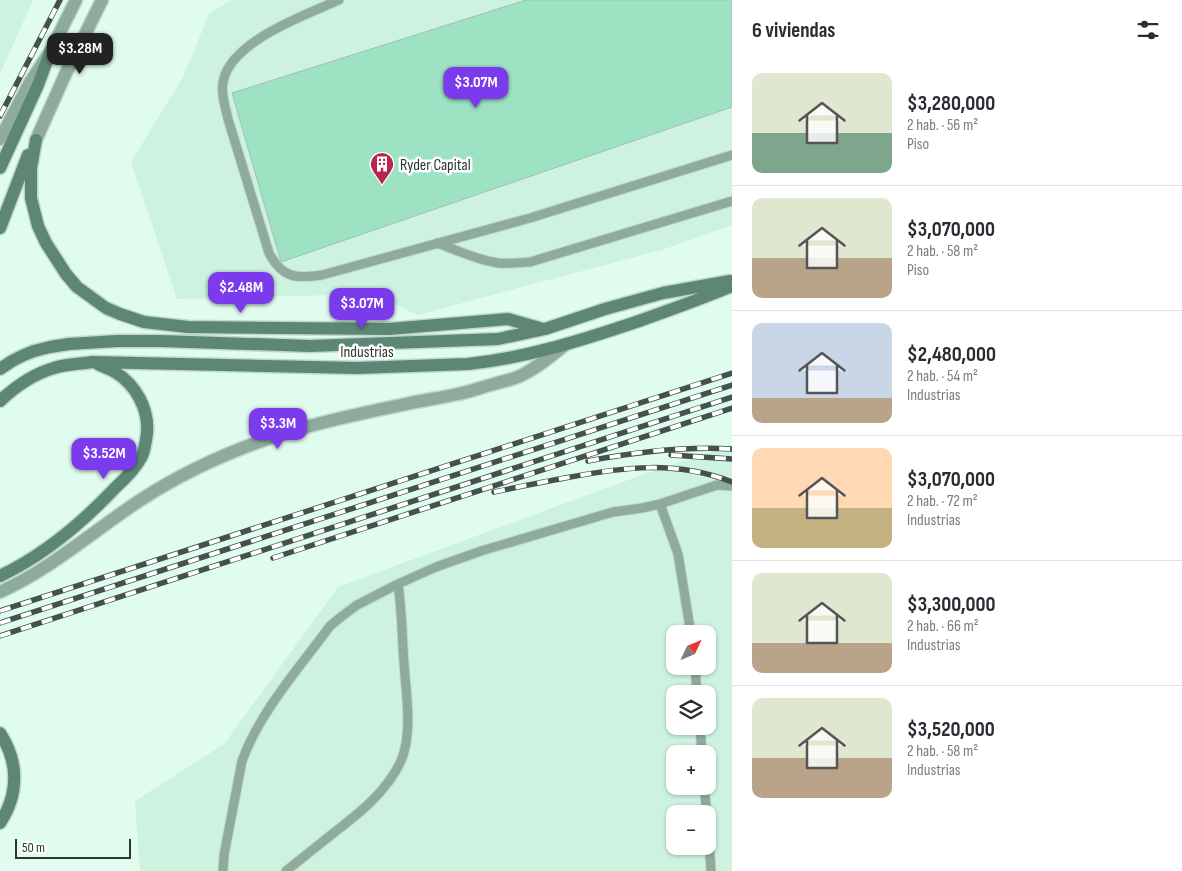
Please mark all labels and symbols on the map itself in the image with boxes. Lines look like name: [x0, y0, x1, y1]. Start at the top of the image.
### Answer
pin: $3.28M: [39, 32, 121, 75]
pin: $3.07M: [435, 66, 517, 109]
building icon: Ryder Capital: [369, 151, 395, 185]
place label: Ryder Capital: [400, 156, 471, 175]
pin: $2.48M: [200, 272, 282, 314]
pin: $3.07M: [321, 288, 403, 330]
street label: Industrias: [340, 343, 394, 362]
pin: $3.3M: [243, 408, 313, 450]
pin: $3.52M: [63, 438, 145, 480]
north arrow: [666, 625, 716, 675]
scale bar: [15, 836, 131, 859]

